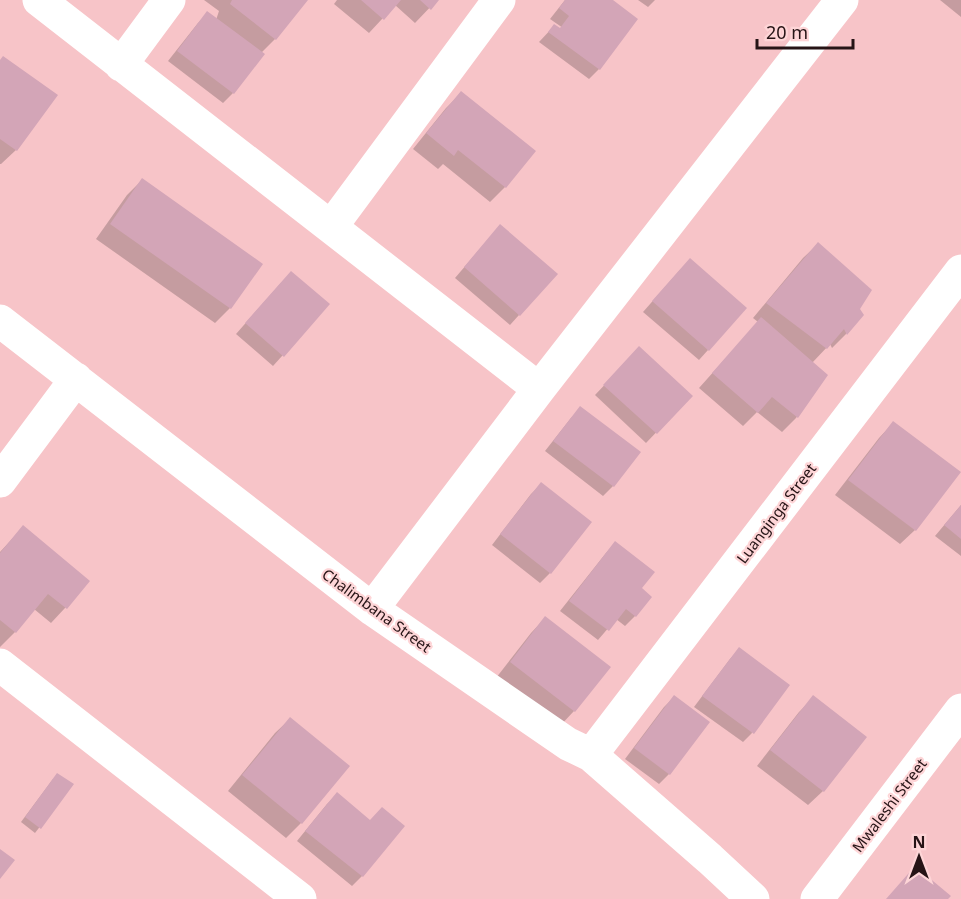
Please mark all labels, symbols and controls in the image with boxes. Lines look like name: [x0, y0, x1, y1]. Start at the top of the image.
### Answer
scale bar: [757, 12, 853, 50]
text: 20 m: [766, 20, 808, 44]
street label: Luanginga Street: [732, 458, 821, 567]
street label: Chalimbana Street: [319, 564, 436, 657]
street label: Mwaleshi Street: [847, 754, 931, 856]
north arrow: [889, 827, 949, 887]
text: N: [912, 831, 926, 853]

